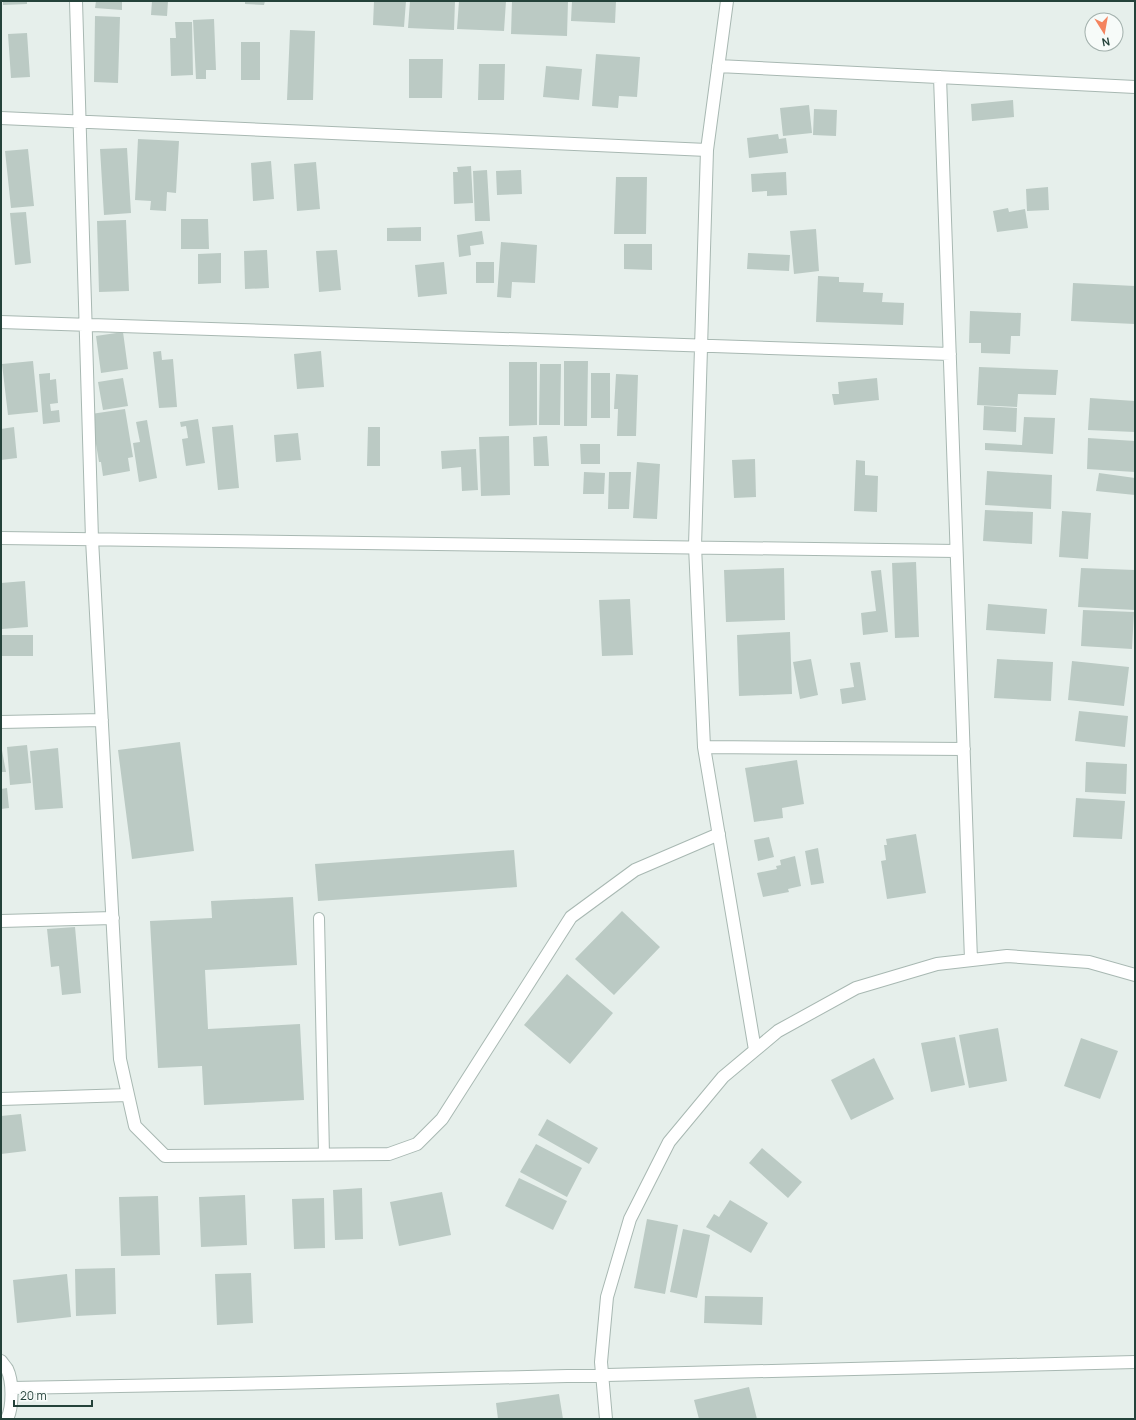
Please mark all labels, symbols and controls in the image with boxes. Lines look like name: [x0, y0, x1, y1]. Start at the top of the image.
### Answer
north arrow: [1084, 12, 1124, 52]
text: N: [1101, 34, 1111, 50]
scale bar: [14, 1382, 92, 1408]
text: 20 m: [20, 1387, 47, 1404]

